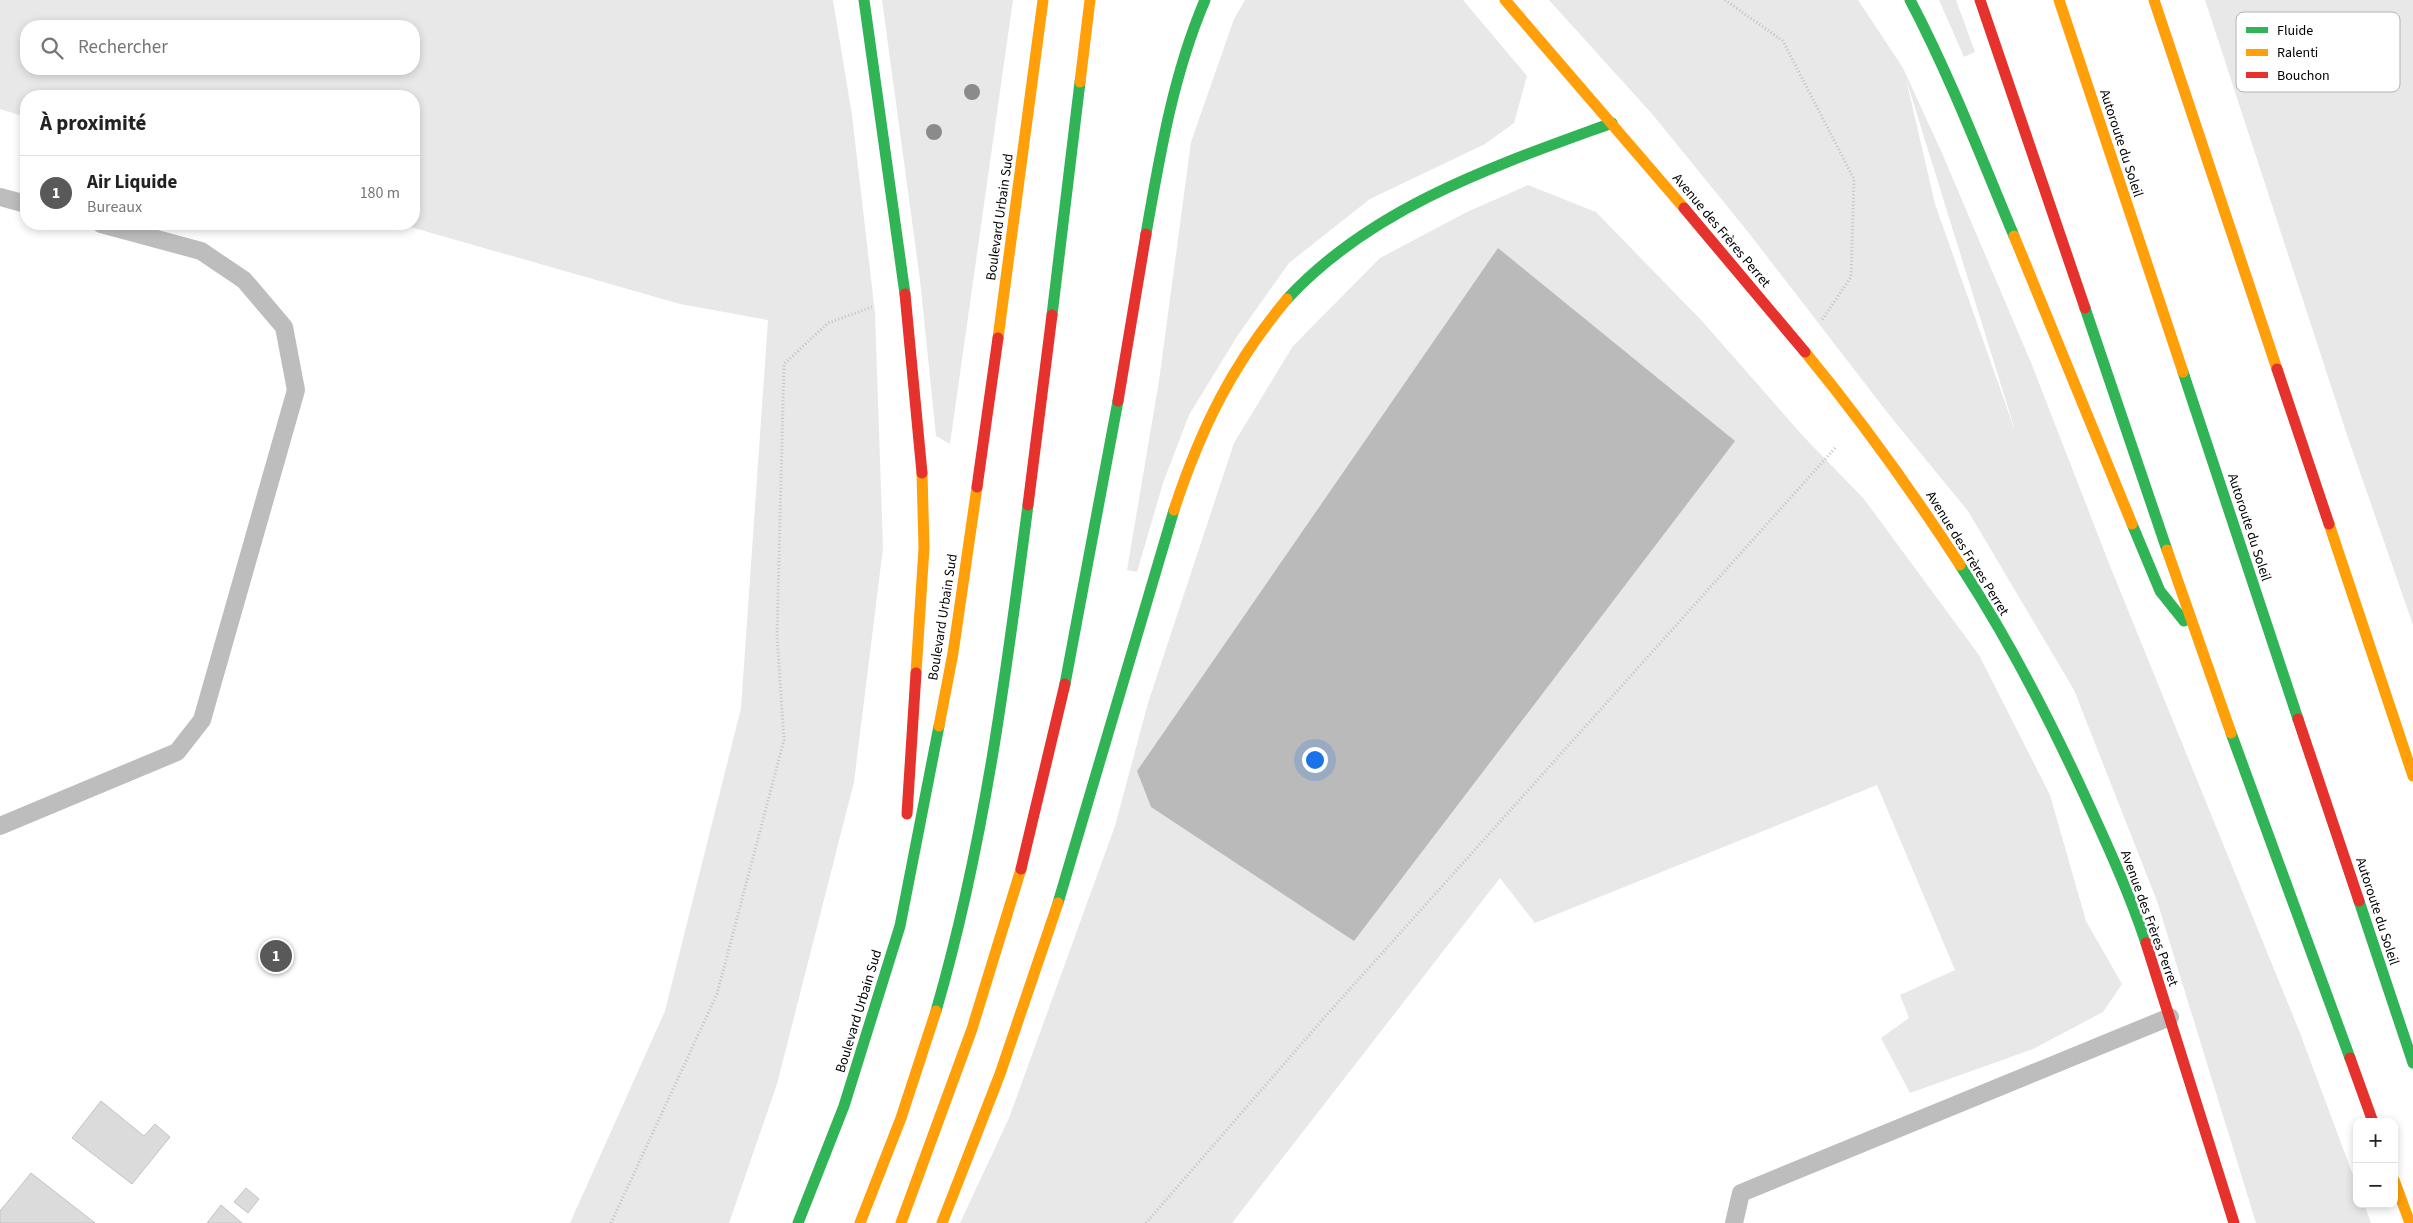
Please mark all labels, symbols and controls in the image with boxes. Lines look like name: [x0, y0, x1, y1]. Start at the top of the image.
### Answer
legend: [2236, 12, 2400, 92]
search box: [20, 20, 420, 75]
text: Fluide: [2277, 21, 2313, 41]
icon: search: [38, 34, 66, 62]
text: Rechercher: [78, 34, 168, 61]
text: Ralenti: [2277, 43, 2318, 63]
text: Bouchon: [2277, 66, 2330, 86]
street label: Autoroute du Soleil: [2094, 87, 2148, 200]
text: À proximité: [40, 108, 146, 138]
street label: Boulevard Urbain Sud: [981, 152, 1019, 282]
text: Air Liquide: [87, 169, 177, 196]
street label: Avenue des Frères Perret: [1667, 169, 1775, 292]
text: 1: [52, 182, 60, 204]
text: 180 m: [360, 182, 400, 204]
text: Bureaux: [87, 196, 142, 218]
street label: Autoroute du Soleil: [2222, 471, 2276, 584]
street label: Avenue des Frères Perret: [1921, 487, 2014, 620]
street label: Boulevard Urbain Sud: [923, 552, 963, 682]
your location: [1302, 747, 1328, 773]
street label: Avenue des Frères Perret: [2115, 847, 2183, 989]
street label: Autoroute du Soleil: [2350, 855, 2404, 968]
pin: 1: [260, 937, 292, 975]
street label: Boulevard Urbain Sud: [831, 947, 887, 1075]
map controls: [2353, 1118, 2398, 1208]
button: +: [2353, 1118, 2398, 1163]
button: −: [2353, 1163, 2398, 1208]

